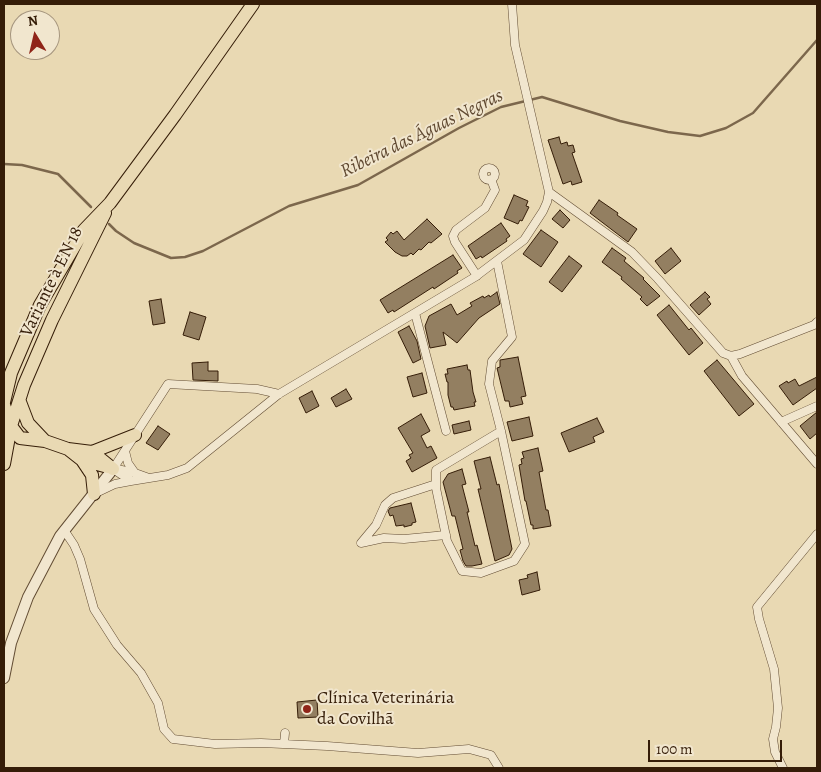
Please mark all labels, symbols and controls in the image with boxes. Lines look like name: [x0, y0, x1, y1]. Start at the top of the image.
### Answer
north arrow: [10, 10, 60, 60]
text: N: [26, 10, 39, 31]
water label: Ribeira das Águas Negras: [337, 85, 507, 183]
street label: Variante à EN 18: [16, 223, 88, 341]
place label: Clínica Veterinária da Covilhã: [317, 688, 454, 731]
marker: Clínica Veterinária da Covilhã: [301, 703, 313, 715]
scale bar: [651, 730, 785, 762]
text: 100 m: [656, 739, 693, 759]

